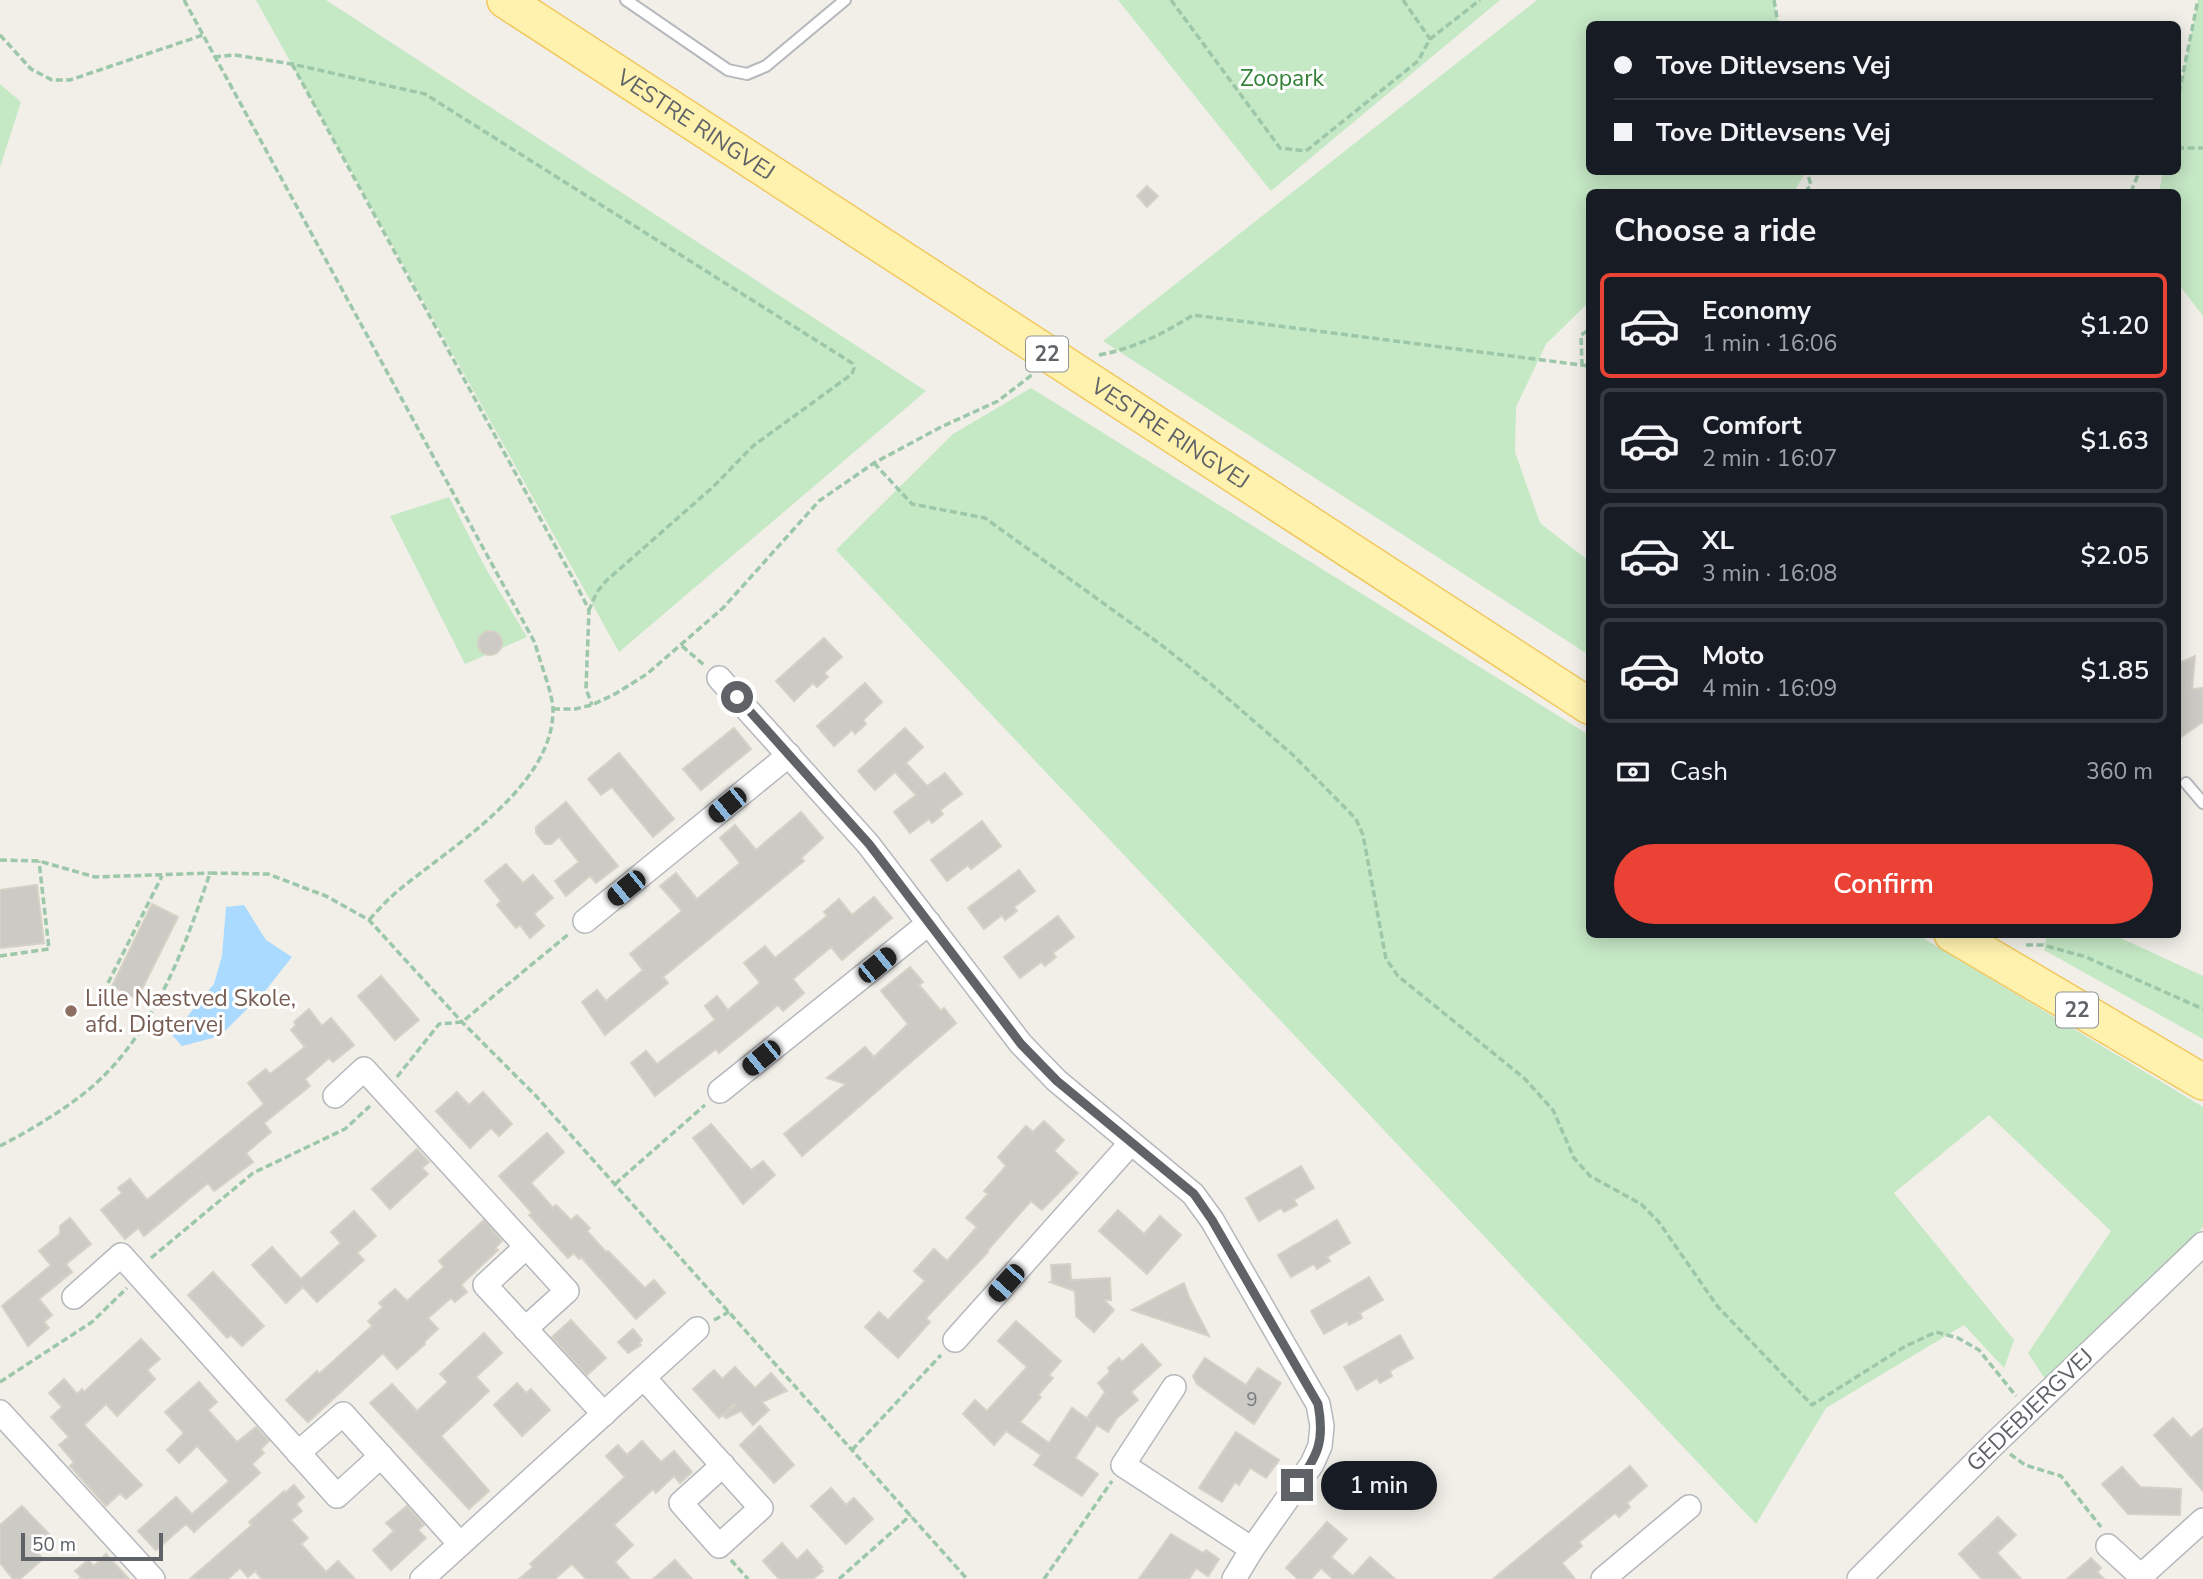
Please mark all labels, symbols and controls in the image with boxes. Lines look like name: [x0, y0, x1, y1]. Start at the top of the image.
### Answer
text: Tove Ditlevsens Vej: [1656, 48, 1891, 83]
street label: VESTRE RINGVEJ: [610, 61, 781, 187]
park label: Zoopark: [1240, 63, 1325, 94]
text: Tove Ditlevsens Vej: [1656, 115, 1891, 150]
text: Choose a ride: [1614, 209, 1816, 252]
text: Economy: [1702, 293, 1811, 328]
icon: car: [1618, 294, 1681, 357]
text: $1.20: [2080, 308, 2149, 343]
text: 1 min · 16:06: [1702, 328, 1837, 359]
road number: 22: [1026, 336, 1068, 372]
street label: VESTRE RINGVEJ: [1084, 370, 1255, 496]
text: Comfort: [1702, 408, 1802, 443]
icon: car: [1618, 409, 1681, 472]
text: $1.63: [2080, 423, 2149, 458]
text: 2 min · 16:07: [1702, 443, 1837, 474]
text: XL: [1702, 523, 1734, 558]
icon: car: [1618, 524, 1681, 587]
text: $2.05: [2080, 538, 2149, 573]
text: 3 min · 16:08: [1702, 558, 1837, 589]
text: Moto: [1702, 638, 1764, 673]
icon: car: [1618, 639, 1681, 702]
text: $1.85: [2080, 653, 2149, 688]
text: 4 min · 16:09: [1702, 673, 1837, 704]
route start: [721, 681, 753, 713]
icon: cash: [1614, 753, 1652, 791]
text: Cash: [1670, 754, 1728, 789]
text: 360 m: [2086, 756, 2153, 787]
car: [705, 784, 750, 826]
button: Confirm: [1614, 844, 2153, 924]
car: [604, 867, 649, 909]
car: [855, 944, 900, 986]
place label: Lille Næstved Skole, afd. Digtervej: [85, 983, 296, 1040]
road number: 22: [2056, 992, 2098, 1028]
marker: Lille Næstved Skole, afd. Digtervej: [63, 1003, 79, 1019]
car: [739, 1037, 784, 1079]
car: [985, 1260, 1028, 1306]
street label: GEDEBJERGVEJ: [1960, 1341, 2100, 1479]
house number: 9: [1246, 1387, 1258, 1413]
callout: 1 min: [1322, 1460, 1437, 1510]
route end: [1281, 1469, 1313, 1501]
text: 1 min: [1350, 1470, 1408, 1501]
scale bar: [21, 1530, 163, 1562]
text: 50 m: [32, 1532, 76, 1558]

